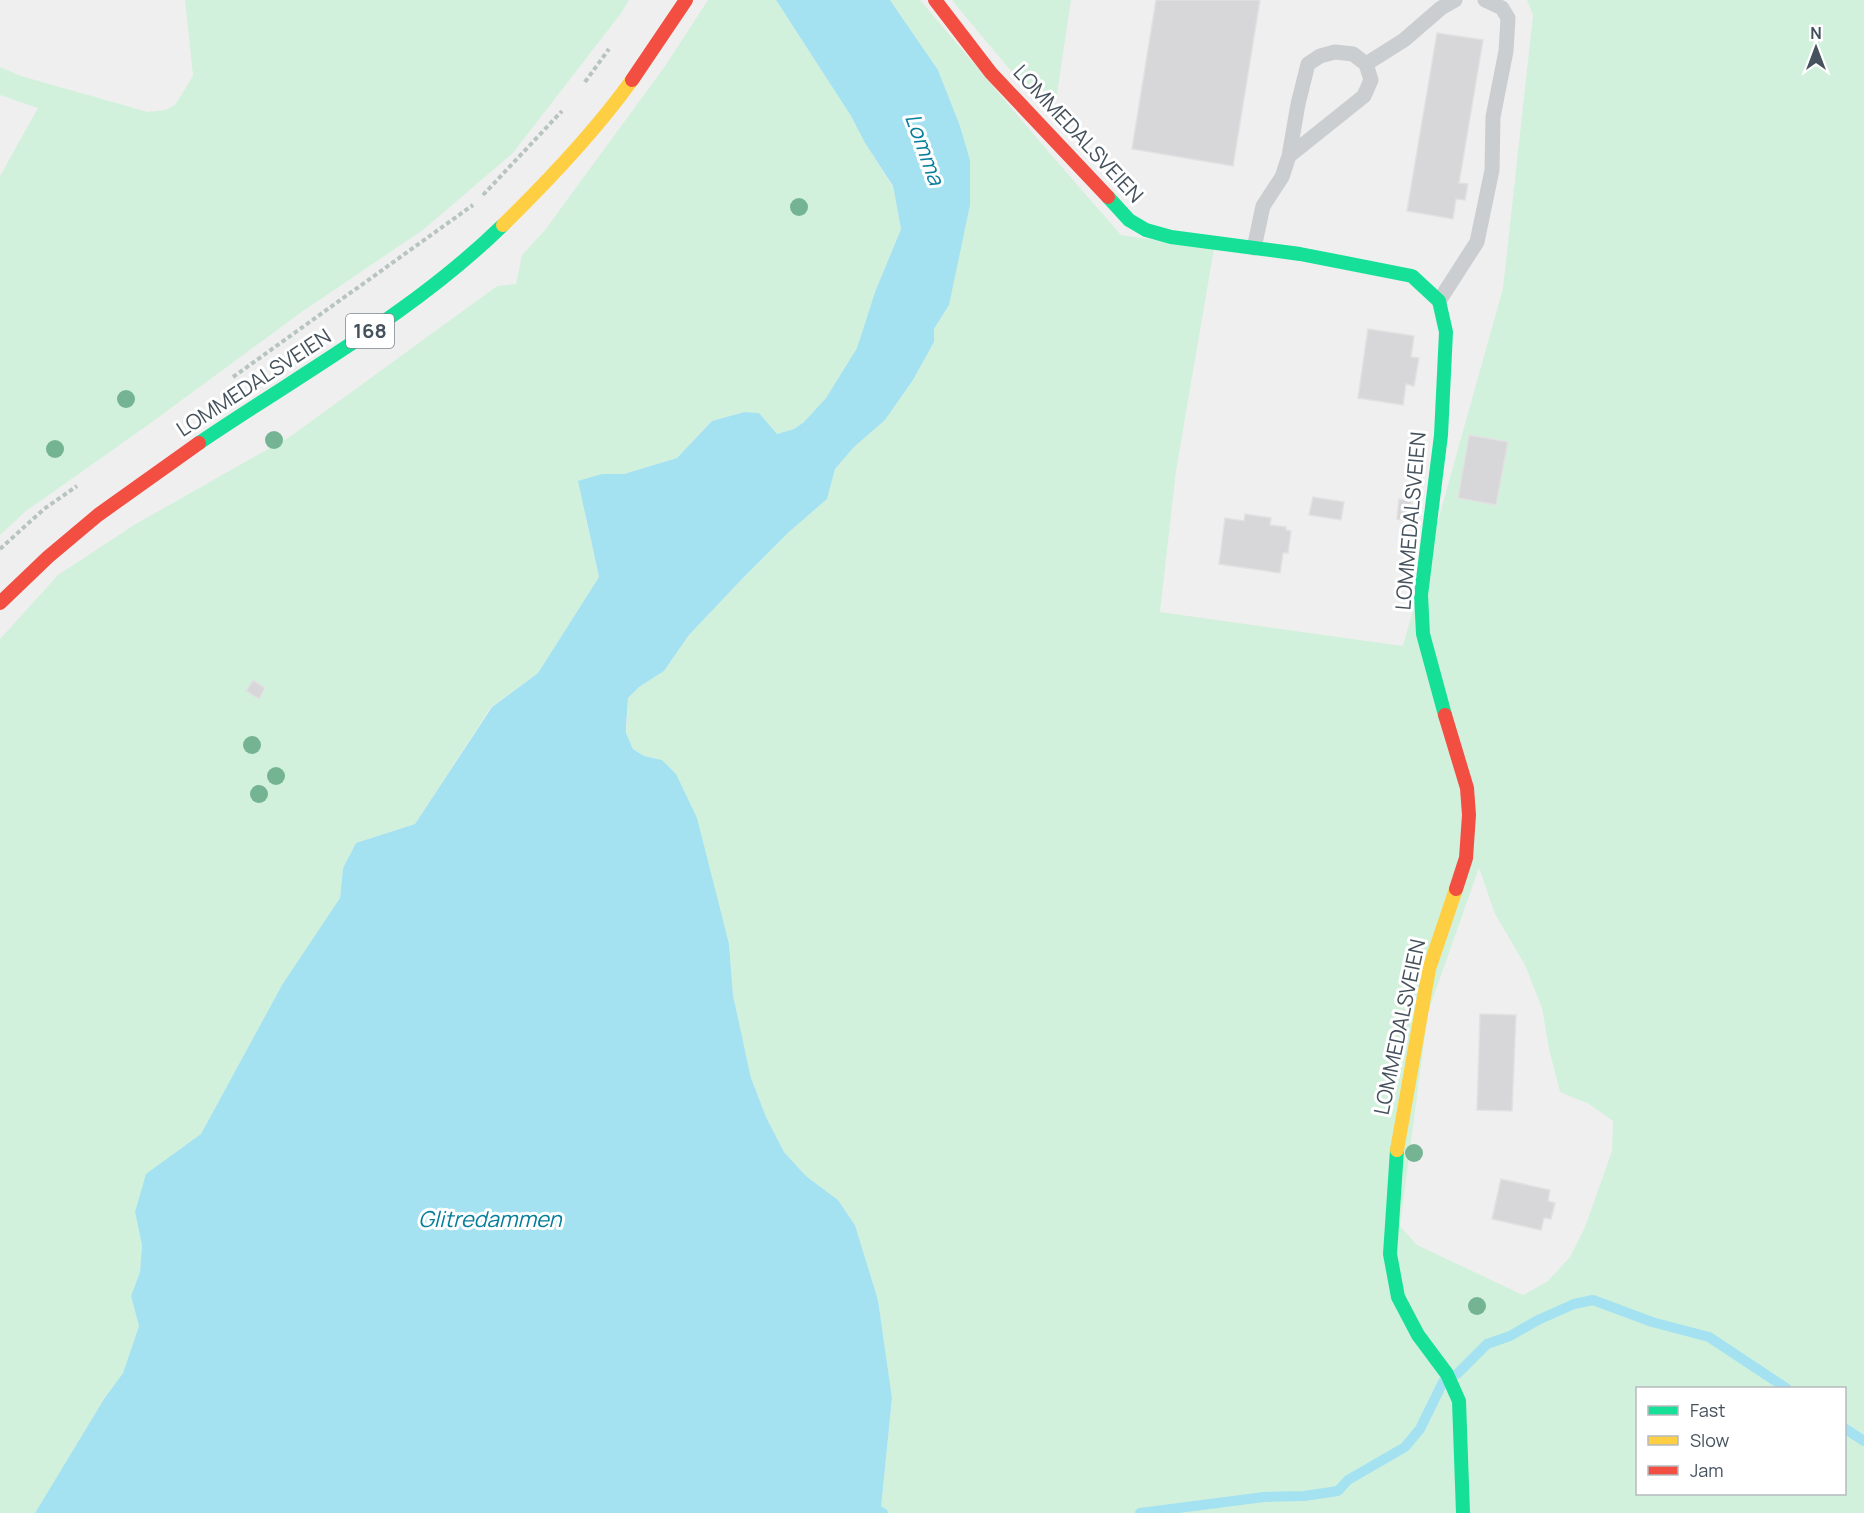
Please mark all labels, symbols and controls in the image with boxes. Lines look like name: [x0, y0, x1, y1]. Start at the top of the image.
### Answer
north arrow: [1786, 18, 1846, 78]
text: N: [1810, 22, 1822, 44]
street label: LOMMEDALSVEIEN: [1007, 58, 1150, 208]
water label: Lomma: [898, 109, 952, 190]
road number: 168: [346, 314, 394, 348]
street label: LOMMEDALSVEIEN: [171, 322, 336, 443]
street label: LOMMEDALSVEIEN: [1388, 431, 1432, 611]
street label: LOMMEDALSVEIEN: [1367, 936, 1431, 1117]
water label: Glitredammen: [418, 1204, 563, 1234]
legend: [1636, 1387, 1846, 1495]
text: Fast: [1690, 1398, 1725, 1422]
text: Slow: [1690, 1428, 1730, 1452]
text: Jam: [1690, 1458, 1724, 1482]

